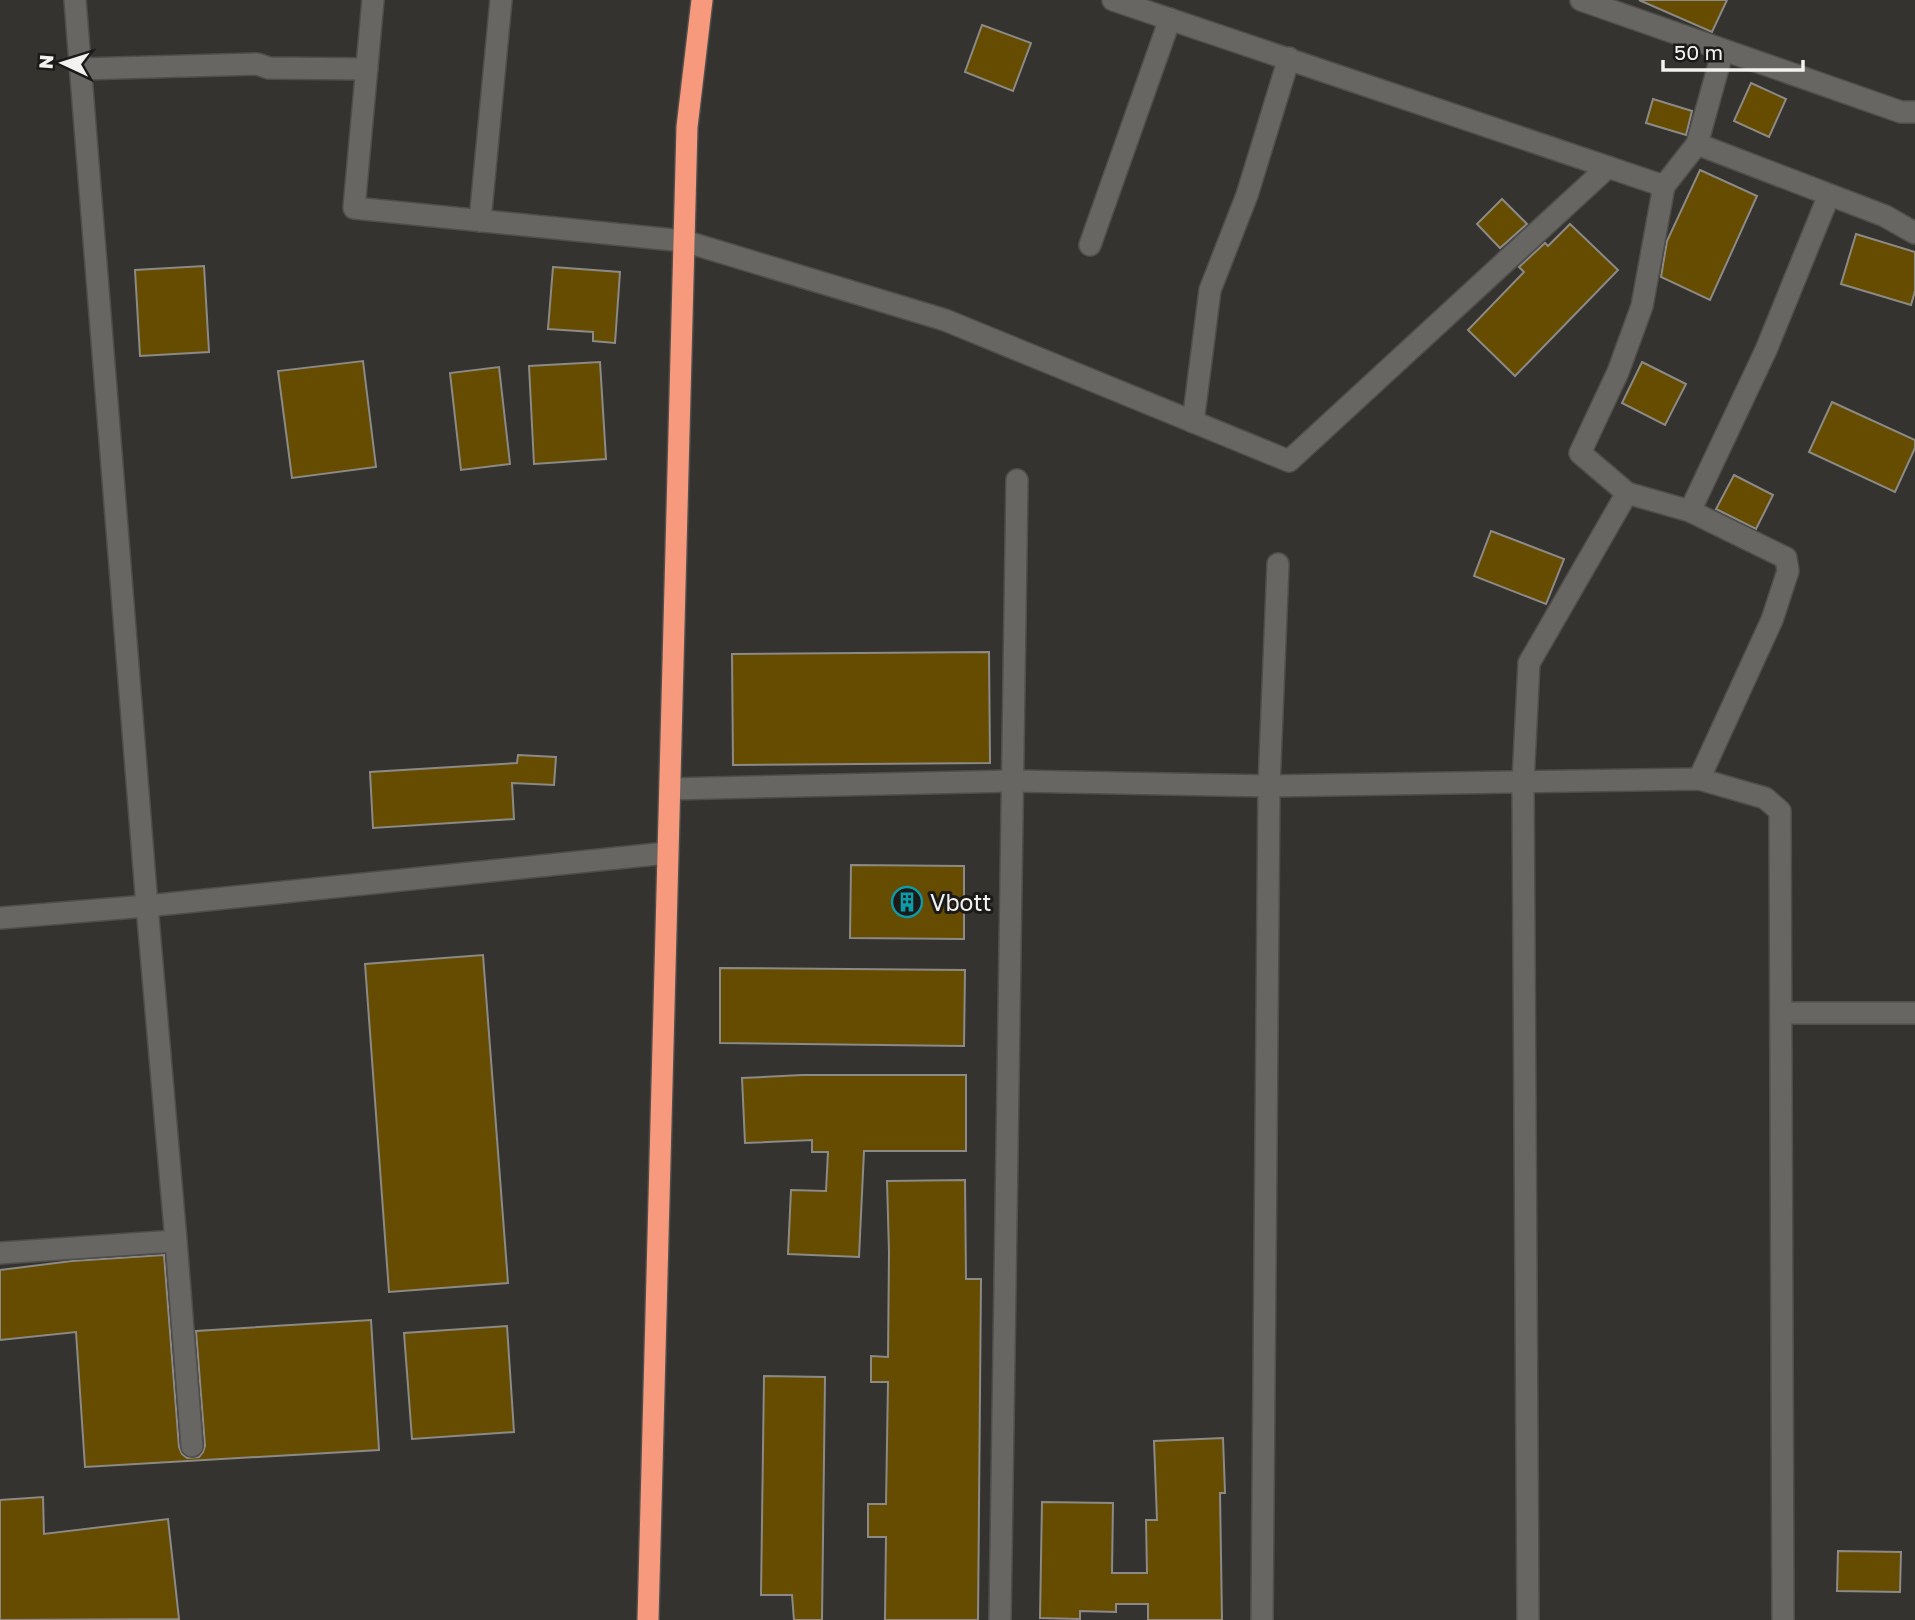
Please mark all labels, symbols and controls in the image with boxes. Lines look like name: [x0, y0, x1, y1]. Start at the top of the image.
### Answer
north arrow: [28, 28, 98, 98]
scale bar: [1663, 28, 1803, 72]
text: 50 m: [1674, 39, 1723, 65]
text: N: [34, 54, 58, 70]
building icon: Vbott: [890, 885, 924, 919]
place label: Vbott: [930, 888, 992, 916]

